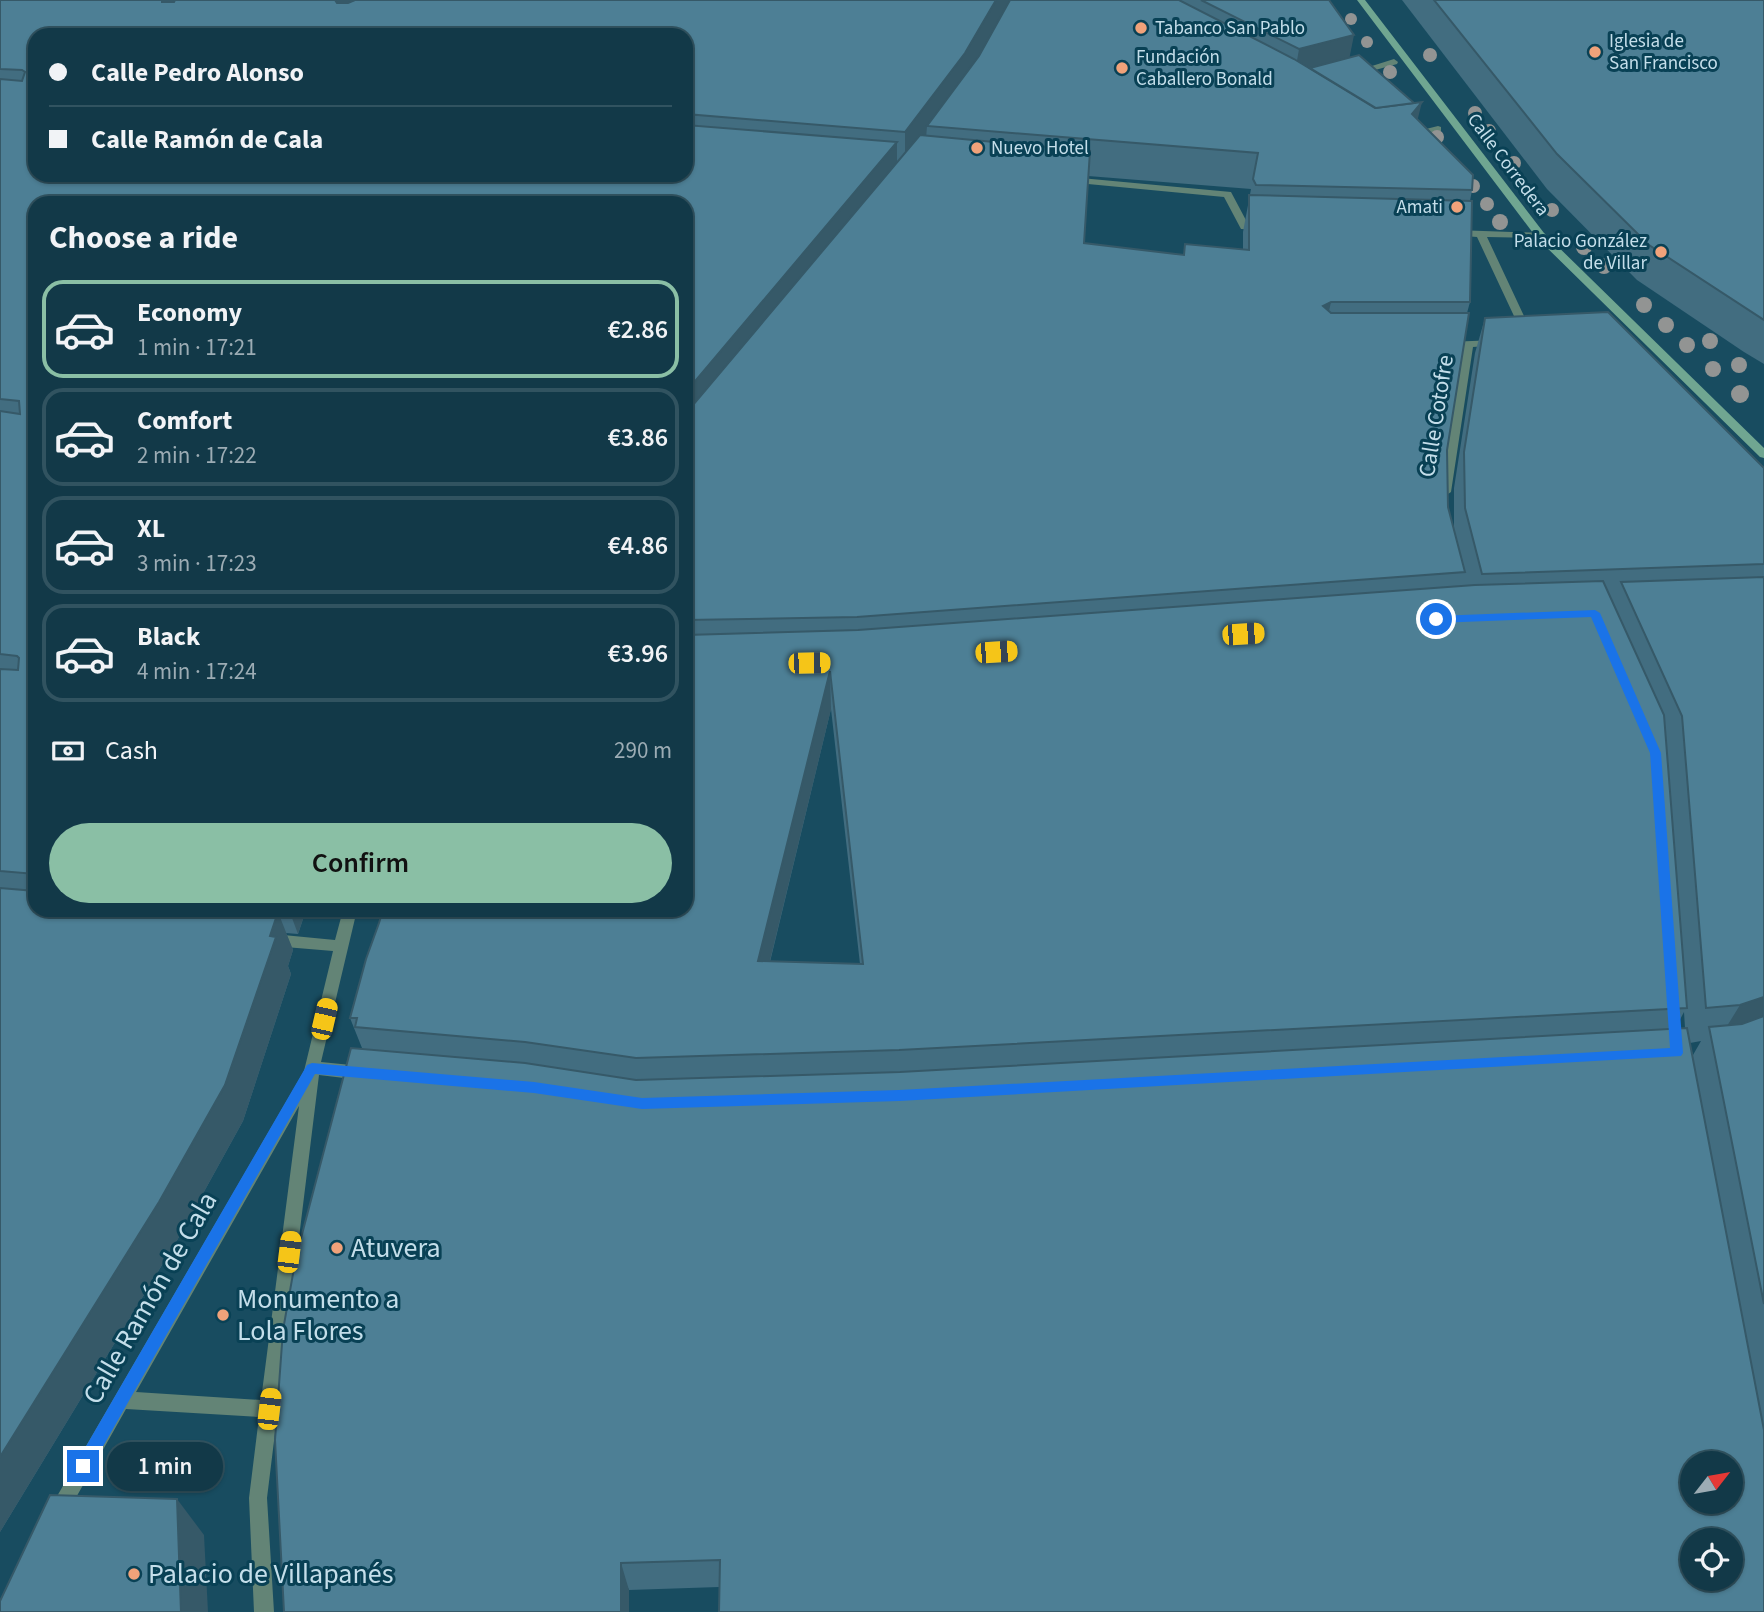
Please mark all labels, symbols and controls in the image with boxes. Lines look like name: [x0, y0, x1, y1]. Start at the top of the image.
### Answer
place label: Tabanco San Pablo: [1155, 15, 1305, 42]
marker: Tabanco San Pablo: [1133, 20, 1149, 36]
place label: Iglesia de San Francisco: [1609, 28, 1718, 77]
place label: Fundación Caballero Bonald: [1136, 44, 1273, 93]
marker: Iglesia de San Francisco: [1587, 44, 1603, 60]
text: Calle Pedro Alonso: [91, 54, 304, 91]
marker: Fundación Caballero Bonald: [1114, 60, 1130, 76]
street label: Calle Corredera: [1460, 108, 1556, 222]
text: Calle Ramón de Cala: [91, 121, 323, 158]
place label: Nuevo Hotel: [991, 135, 1089, 162]
marker: Nuevo Hotel: [969, 140, 985, 156]
place label: Amati: [1397, 194, 1443, 221]
marker: Amati: [1449, 199, 1465, 215]
text: Choose a ride: [49, 215, 238, 261]
place label: Palacio González de Villar: [1514, 228, 1647, 277]
marker: Palacio González de Villar: [1653, 244, 1669, 260]
text: Economy: [137, 294, 242, 331]
icon: car: [53, 298, 116, 361]
text: €2.86: [607, 311, 668, 348]
text: 1 min · 17:21: [137, 331, 257, 364]
street label: Calle Cotofre: [1410, 352, 1462, 480]
text: Comfort: [137, 402, 232, 439]
icon: car: [53, 406, 116, 469]
text: €3.86: [607, 419, 668, 456]
text: 2 min · 17:22: [137, 439, 257, 472]
text: XL: [137, 510, 165, 547]
icon: car: [53, 514, 116, 577]
text: €4.86: [607, 527, 668, 564]
text: 3 min · 17:23: [137, 547, 257, 580]
route start: [1420, 603, 1452, 635]
text: Black: [137, 618, 200, 655]
icon: car: [53, 622, 116, 685]
car: [1222, 622, 1265, 646]
text: €3.96: [607, 635, 668, 672]
car: [975, 640, 1018, 664]
car: [788, 652, 831, 674]
text: 4 min · 17:24: [137, 655, 257, 688]
icon: cash: [49, 732, 87, 770]
text: Cash: [105, 732, 158, 769]
text: 290 m: [614, 734, 672, 767]
button: Confirm: [49, 823, 672, 903]
car: [310, 996, 339, 1042]
street label: Calle Ramón de Cala: [73, 1184, 227, 1412]
place label: Atuvera: [351, 1228, 441, 1268]
car: [277, 1230, 302, 1274]
marker: Atuvera: [329, 1240, 345, 1256]
place label: Monumento a Lola Flores: [237, 1279, 399, 1351]
marker: Monumento a Lola Flores: [215, 1307, 231, 1323]
car: [257, 1387, 282, 1431]
callout: 1 min: [108, 1442, 223, 1490]
route end: [67, 1450, 99, 1482]
text: 1 min: [138, 1450, 192, 1483]
north arrow: [1680, 1451, 1743, 1514]
map controls: [1680, 1451, 1743, 1591]
button: locate: [1680, 1528, 1743, 1591]
place label: Palacio de Villapanés: [148, 1554, 393, 1594]
marker: Palacio de Villapanés: [126, 1566, 142, 1582]

